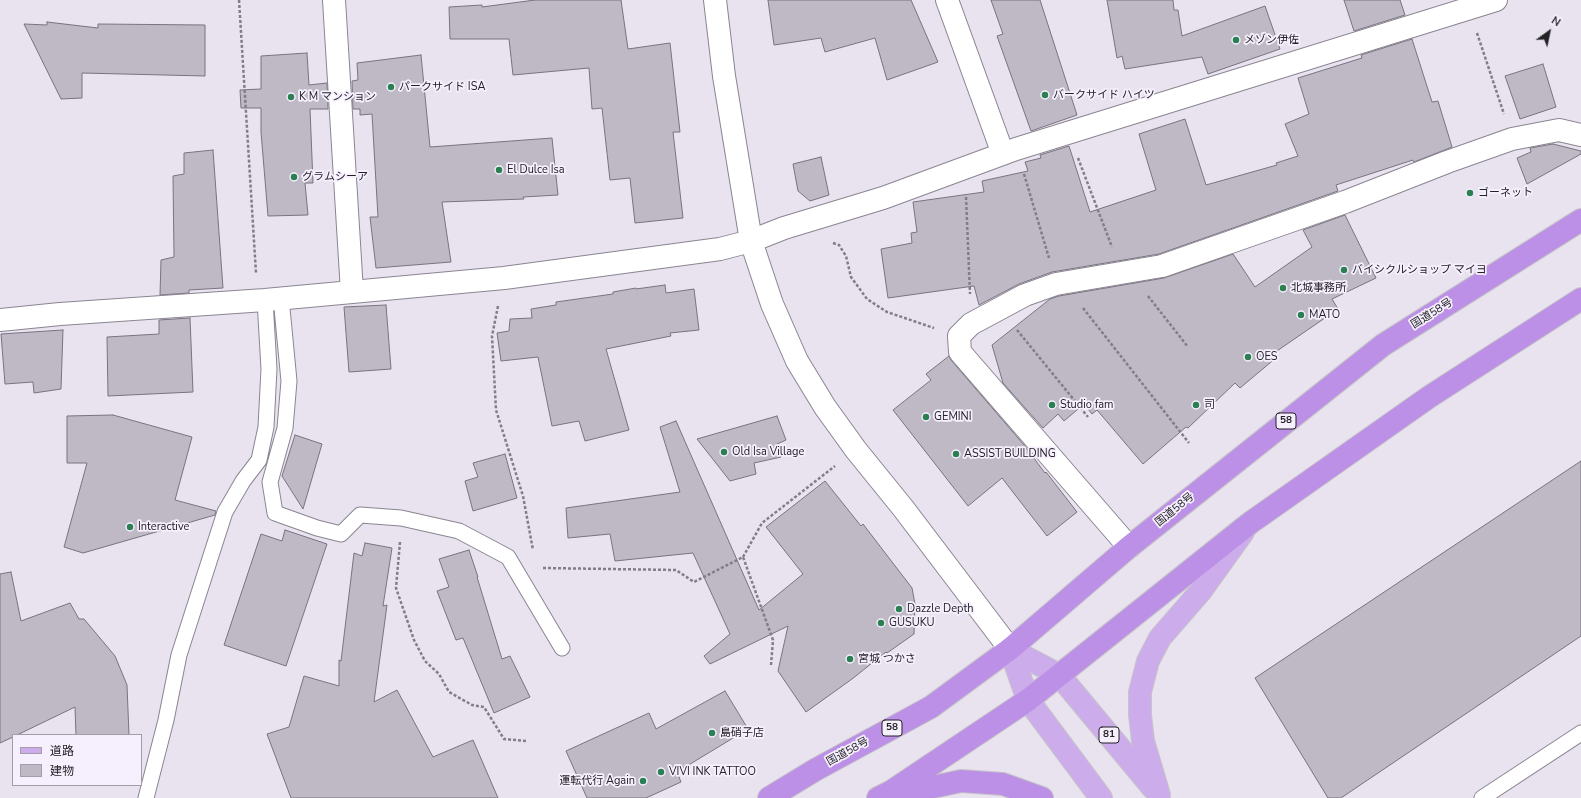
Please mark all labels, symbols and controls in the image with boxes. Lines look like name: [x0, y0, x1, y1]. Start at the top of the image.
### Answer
north arrow: [1529, 12, 1569, 52]
text: N: [1548, 13, 1563, 30]
place label: メゾン伊佐: [1244, 33, 1299, 47]
marker: メゾン伊佐: [1231, 35, 1241, 45]
place label: パークサイド ISA: [399, 80, 485, 94]
marker: パークサイド ISA: [386, 82, 396, 92]
place label: バークサイド ハイツ: [1053, 88, 1155, 102]
place label: K M マンション: [299, 90, 376, 104]
marker: バークサイド ハイツ: [1040, 90, 1050, 100]
marker: K M マンション: [286, 92, 296, 102]
place label: El Dulce Isa: [507, 163, 565, 177]
marker: El Dulce Isa: [494, 165, 504, 175]
place label: グラムシーア: [302, 170, 368, 184]
marker: グラムシーア: [289, 172, 299, 182]
place label: ゴーネット: [1478, 186, 1533, 200]
marker: ゴーネット: [1465, 188, 1475, 198]
place label: バイシクルショップ マイヨ: [1352, 263, 1487, 277]
marker: バイシクルショップ マイヨ: [1339, 265, 1349, 275]
place label: 北城事務所: [1291, 281, 1346, 295]
marker: 北城事務所: [1278, 283, 1288, 293]
street label: 国道58号: [1409, 296, 1455, 332]
place label: MATO: [1309, 308, 1340, 322]
marker: MATO: [1296, 310, 1306, 320]
place label: OES: [1256, 350, 1278, 364]
marker: OES: [1243, 352, 1253, 362]
place label: Studio fam: [1060, 398, 1114, 412]
place label: 司: [1204, 398, 1215, 412]
marker: Studio fam: [1047, 400, 1057, 410]
marker: 司: [1191, 400, 1201, 410]
place label: GEMINI: [934, 410, 972, 424]
marker: GEMINI: [921, 412, 931, 422]
road number: 58: [1276, 413, 1296, 429]
place label: Old Isa Village: [732, 445, 804, 459]
marker: Old Isa Village: [719, 447, 729, 457]
place label: ASSIST BUILDING: [964, 447, 1056, 461]
marker: ASSIST BUILDING: [951, 449, 961, 459]
street label: 国道58号: [1153, 490, 1197, 530]
place label: Interactive: [138, 520, 189, 534]
marker: Interactive: [125, 522, 135, 532]
place label: Dazzle Depth: [907, 602, 974, 616]
marker: Dazzle Depth: [894, 604, 904, 614]
place label: GUSUKU: [889, 616, 935, 630]
marker: GUSUKU: [876, 618, 886, 628]
place label: 宮城 つかさ: [858, 652, 916, 666]
marker: 宮城 つかさ: [845, 654, 855, 664]
road number: 58: [882, 720, 902, 736]
place label: 島硝子店: [720, 726, 764, 740]
road number: 81: [1099, 727, 1119, 743]
marker: 島硝子店: [707, 728, 717, 738]
legend: [12, 734, 142, 786]
street label: 国道58号: [825, 735, 871, 769]
text: 道路: [50, 743, 74, 759]
text: 建物: [50, 763, 74, 779]
place label: VIVI INK TATTOO: [669, 765, 756, 779]
marker: VIVI INK TATTOO: [656, 767, 666, 777]
place label: 運転代行 Again: [559, 774, 635, 788]
marker: 運転代行 Again: [638, 776, 648, 786]

